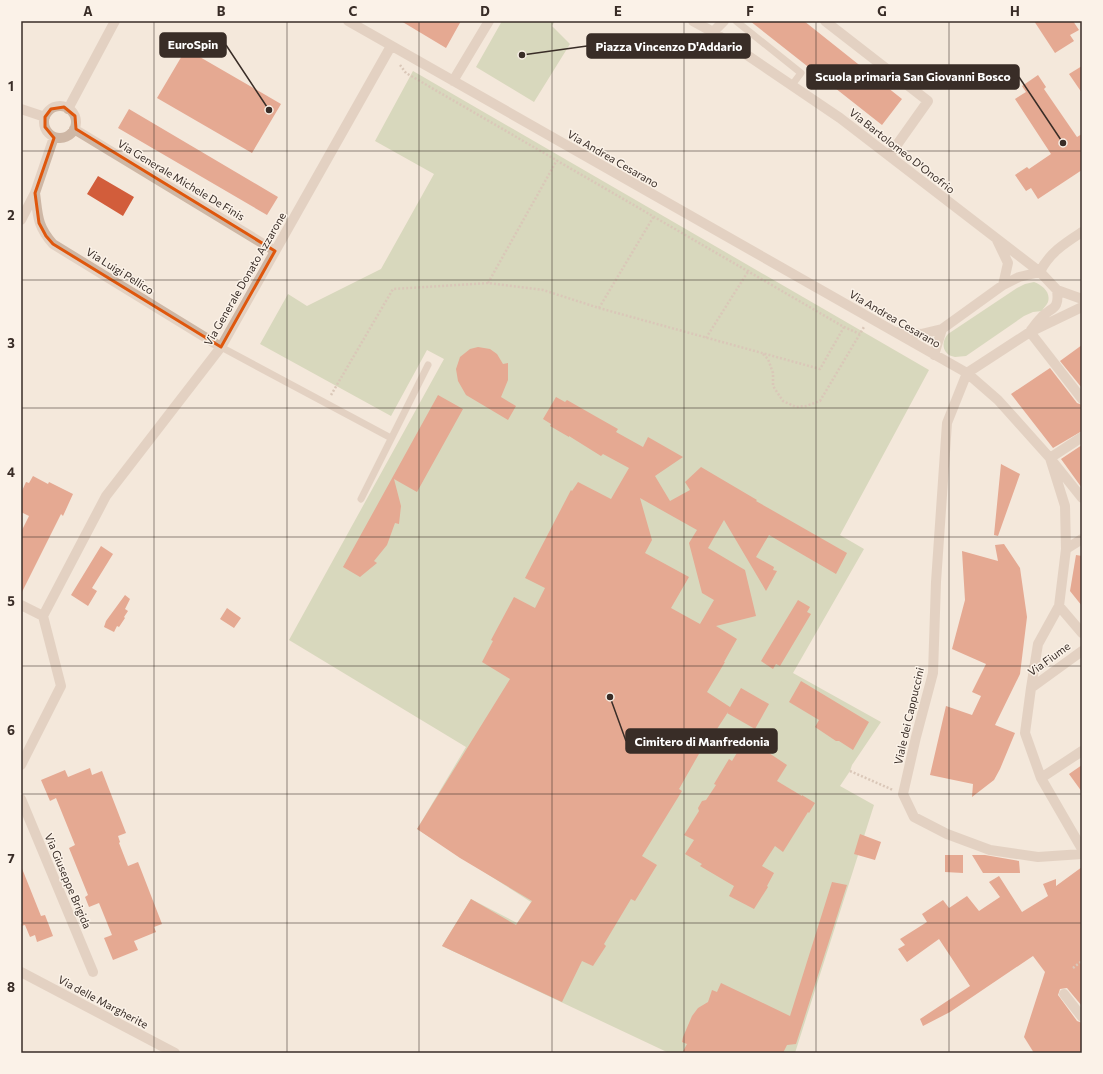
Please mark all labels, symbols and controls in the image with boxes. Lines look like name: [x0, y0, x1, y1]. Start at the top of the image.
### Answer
text: A: [83, 3, 93, 19]
text: B: [217, 3, 226, 19]
text: C: [349, 3, 358, 19]
text: D: [480, 3, 490, 19]
text: E: [614, 3, 622, 19]
text: F: [746, 3, 754, 19]
text: G: [877, 3, 887, 19]
text: H: [1010, 3, 1020, 19]
callout: EuroSpin: [160, 33, 226, 57]
callout: Piazza Vincenzo D'Addario: [587, 34, 750, 58]
text: EuroSpin: [168, 37, 218, 51]
text: Piazza Vincenzo D'Addario: [596, 39, 742, 53]
callout: Scuola primaria San Giovanni Bosco: [807, 65, 1019, 89]
text: Scuola primaria San Giovanni Bosco: [815, 69, 1011, 83]
text: 1: [8, 78, 14, 94]
street label: Via Bartolomeo D'Onofrio: [847, 105, 958, 196]
street label: Via Andrea Cesarano: [565, 127, 662, 190]
street label: Via Generale Michele De Finis: [115, 136, 247, 223]
text: 2: [7, 207, 15, 223]
street label: Via Generale Donato Azzarone: [201, 210, 288, 348]
street label: Via Luigi Pellico: [84, 245, 157, 297]
street label: Via Andrea Cesarano: [847, 287, 944, 350]
text: 3: [7, 335, 15, 351]
text: 4: [7, 464, 15, 480]
text: 5: [7, 593, 15, 609]
street label: Via Fiume: [1025, 639, 1072, 678]
street label: Viale dei Cappuccini: [891, 666, 926, 766]
text: 6: [7, 722, 15, 738]
callout: Cimitero di Manfredonia: [626, 729, 777, 753]
text: Cimitero di Manfredonia: [634, 734, 770, 748]
street label: Via Giuseppe Brigida: [43, 831, 94, 930]
text: 7: [7, 850, 15, 866]
street label: Via delle Margherite: [56, 972, 151, 1031]
text: 8: [7, 979, 15, 995]

